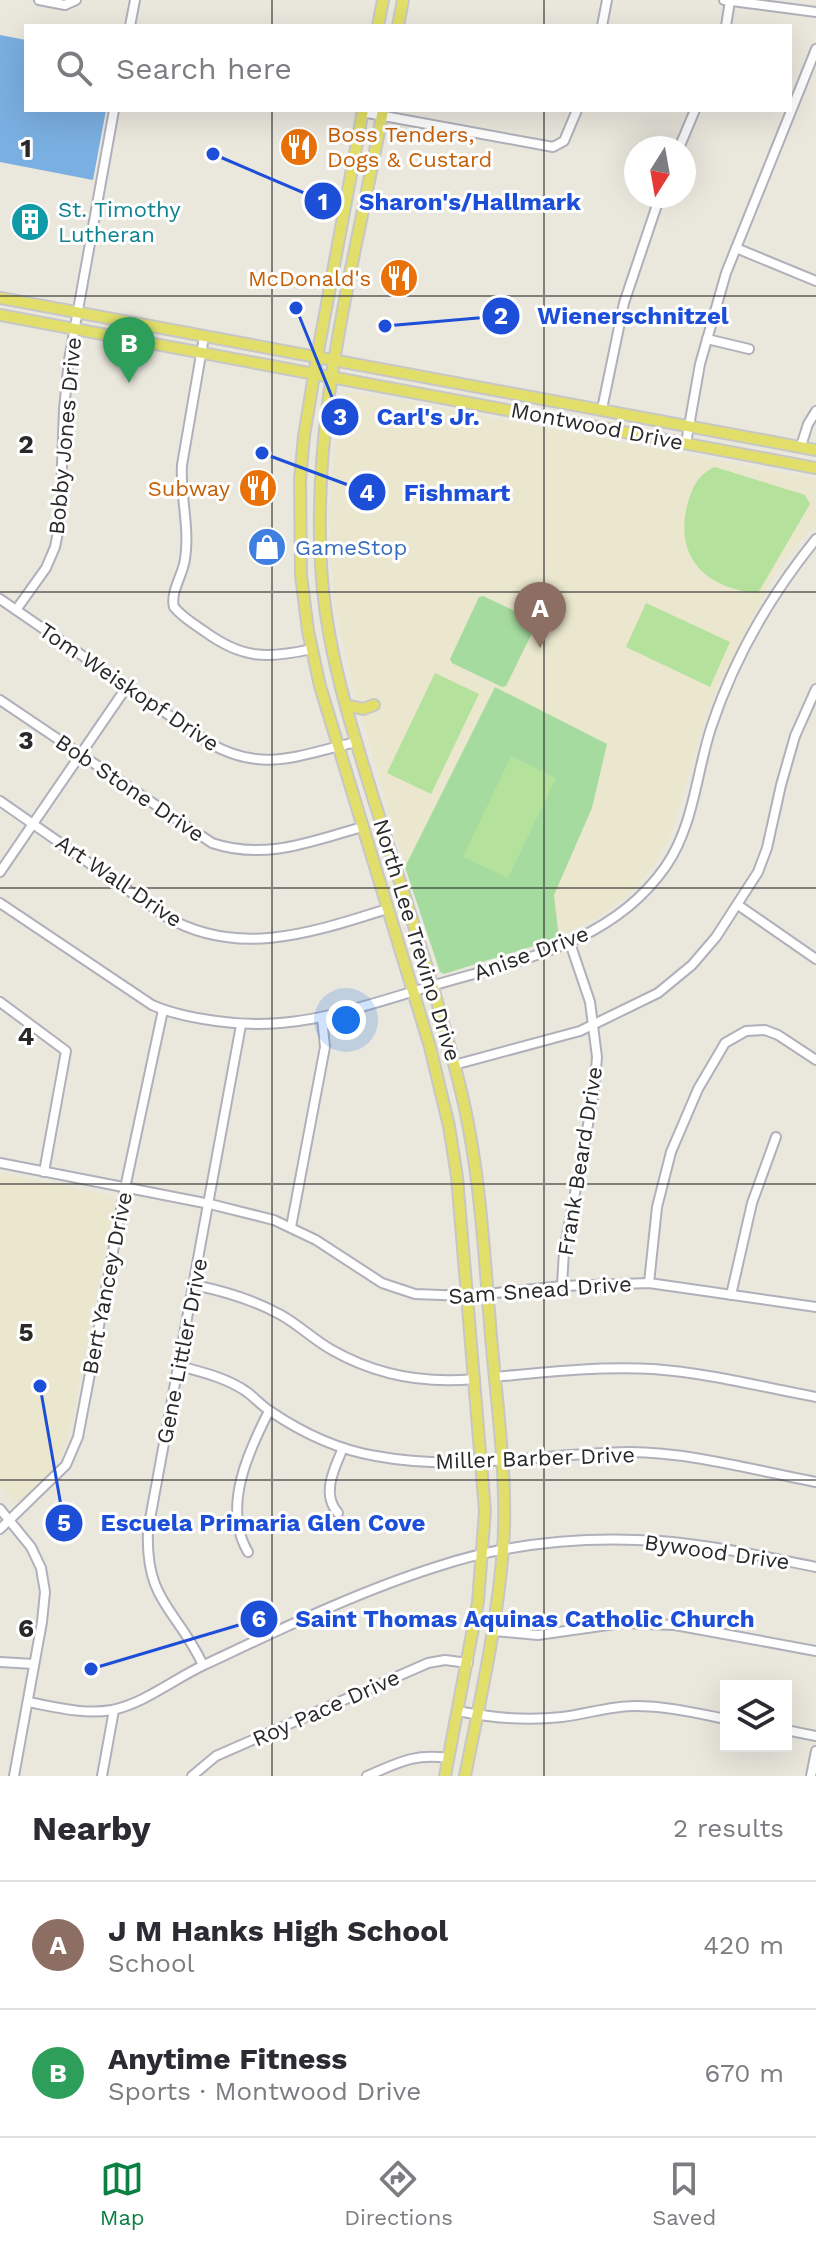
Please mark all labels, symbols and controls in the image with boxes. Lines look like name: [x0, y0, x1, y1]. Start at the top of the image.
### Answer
search box: [24, 24, 792, 112]
icon: search: [52, 46, 96, 90]
text: Search here: [116, 51, 292, 86]
place label: Boss Tenders, Dogs & Custard: [327, 122, 492, 172]
restaurant icon: Boss Tenders, Dogs & Custard: [278, 126, 320, 168]
text: 1: [20, 133, 32, 163]
north arrow: [624, 136, 696, 208]
callout: Sharon's/Hallmark: [303, 177, 597, 225]
text: 1: [318, 188, 328, 216]
text: Sharon's/Hallmark: [359, 188, 581, 216]
place label: St. Timothy Lutheran: [58, 197, 181, 247]
building icon: St. Timothy Lutheran: [9, 201, 51, 243]
restaurant icon: McDonald's: [378, 257, 420, 299]
place label: McDonald's: [248, 266, 371, 291]
callout: Wienerschnitzel: [481, 292, 745, 340]
text: 2: [494, 302, 508, 330]
text: Wienerschnitzel: [537, 302, 729, 330]
pin: B: [103, 317, 155, 383]
street label: Bobby Jones Drive: [44, 336, 86, 536]
callout: Carl's Jr.: [320, 393, 496, 441]
street label: Montwood Drive: [509, 397, 685, 455]
text: 3: [333, 403, 347, 431]
text: Carl's Jr.: [376, 403, 480, 431]
text: 2: [18, 429, 34, 459]
restaurant icon: Subway: [237, 467, 279, 509]
callout: Fishmart: [347, 468, 526, 516]
place label: Subway: [148, 476, 231, 501]
text: 4: [359, 479, 375, 507]
text: Fishmart: [404, 479, 511, 507]
shop icon: GameStop: [246, 526, 288, 568]
place label: GameStop: [295, 535, 407, 560]
pin: A: [514, 582, 566, 648]
street label: Tom Weiskopf Drive: [34, 618, 224, 756]
text: 3: [18, 725, 34, 755]
street label: Bob Stone Drive: [51, 729, 209, 847]
street label: North Lee Trevino Drive: [368, 816, 466, 1064]
street label: Art Wall Drive: [51, 830, 187, 932]
street label: Anise Drive: [470, 921, 592, 985]
your location: [326, 1000, 366, 1040]
text: 4: [18, 1021, 35, 1051]
street label: Frank Beard Drive: [553, 1065, 607, 1257]
street label: Bert Yancey Drive: [77, 1190, 137, 1376]
street label: Gene Littler Drive: [152, 1256, 212, 1446]
street label: Sam Snead Drive: [448, 1271, 632, 1309]
text: 5: [18, 1317, 34, 1347]
street label: Miller Barber Drive: [435, 1442, 635, 1474]
callout: Escuela Primaria Glen Cove: [44, 1499, 441, 1547]
text: 5: [57, 1509, 71, 1537]
text: Escuela Primaria Glen Cove: [101, 1509, 426, 1537]
street label: Bywood Drive: [643, 1529, 791, 1575]
callout: Saint Thomas Aquinas Catholic Church: [239, 1595, 771, 1643]
text: 6: [252, 1605, 266, 1633]
text: Saint Thomas Aquinas Catholic Church: [295, 1605, 755, 1633]
text: 6: [18, 1613, 34, 1643]
street label: Roy Pace Drive: [248, 1664, 404, 1752]
map controls: [720, 1680, 792, 1752]
button: layers: [720, 1680, 792, 1752]
text: Nearby: [32, 1808, 151, 1848]
text: 2 results: [673, 1813, 784, 1843]
text: J M Hanks High School: [108, 1913, 448, 1948]
text: A: [49, 1930, 67, 1960]
text: 420 m: [703, 1930, 784, 1960]
text: School: [108, 1948, 194, 1978]
text: Anytime Fitness: [108, 2041, 347, 2076]
text: B: [49, 2058, 67, 2088]
text: 670 m: [705, 2058, 784, 2088]
text: Sports · Montwood Drive: [108, 2076, 421, 2106]
tab: Map: [100, 2157, 145, 2230]
tab: Directions: [344, 2157, 453, 2230]
tab: Saved: [652, 2157, 716, 2230]

